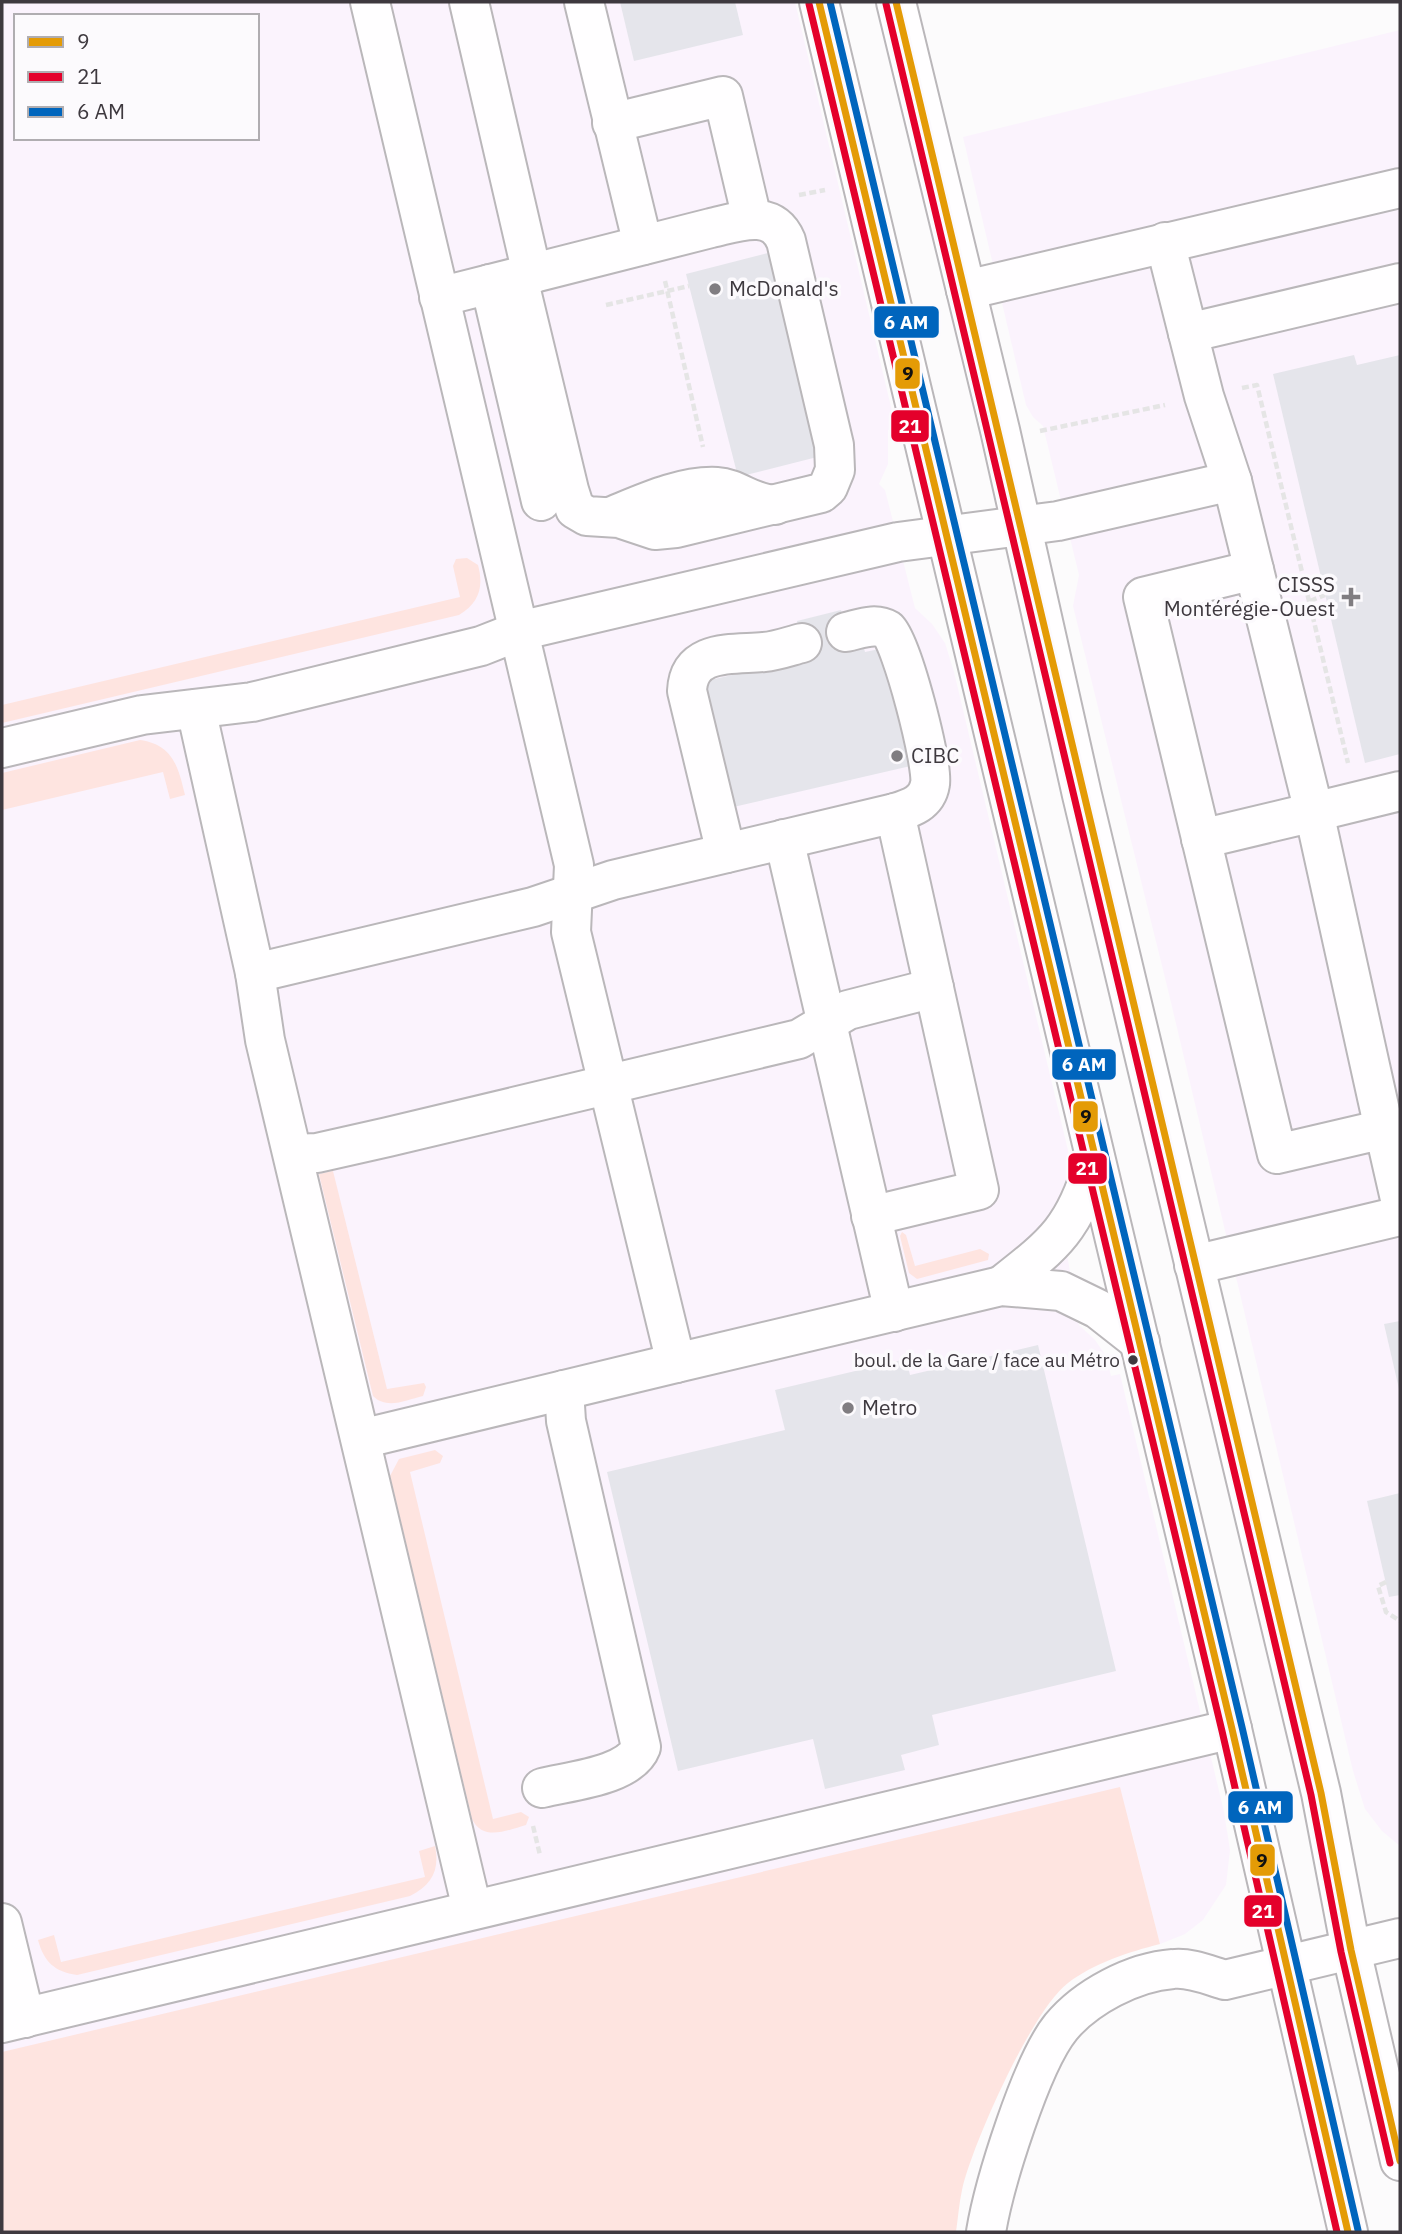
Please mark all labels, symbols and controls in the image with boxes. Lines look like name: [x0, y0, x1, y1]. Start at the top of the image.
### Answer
legend: [14, 14, 259, 140]
text: 9: [77, 27, 90, 55]
text: 21: [77, 62, 102, 90]
text: 6 AM: [77, 97, 125, 125]
place label: McDonald's: [729, 274, 839, 302]
marker: McDonald's: [707, 281, 723, 297]
line badge: 6 AM: [873, 305, 940, 339]
text: 6 AM: [884, 310, 928, 334]
line badge: 9: [894, 357, 921, 390]
text: 9: [902, 361, 914, 385]
line badge: 21: [890, 409, 930, 443]
text: 21: [899, 414, 922, 438]
place label: CISSS Montérégie-Ouest: [1164, 570, 1335, 622]
marker: CISSS Montérégie-Ouest: [1341, 587, 1361, 607]
place label: CIBC: [911, 741, 959, 769]
marker: CIBC: [889, 748, 905, 764]
line badge: 6 AM: [1051, 1048, 1117, 1081]
text: 6 AM: [1062, 1052, 1106, 1076]
line badge: 9: [1072, 1100, 1099, 1133]
text: 9: [1080, 1104, 1092, 1128]
line badge: 21: [1067, 1152, 1108, 1185]
text: 21: [1076, 1156, 1099, 1180]
place label: boul. de la Gare / face au Métro: [854, 1348, 1120, 1372]
marker: boul. de la Gare / face au Métro: [1126, 1353, 1140, 1367]
place label: Metro: [862, 1393, 917, 1421]
marker: Metro: [840, 1400, 856, 1416]
line badge: 6 AM: [1227, 1790, 1294, 1824]
text: 6 AM: [1238, 1795, 1282, 1819]
line badge: 9: [1249, 1843, 1276, 1877]
text: 9: [1256, 1848, 1268, 1872]
line badge: 21: [1243, 1894, 1283, 1928]
text: 21: [1252, 1899, 1275, 1923]

